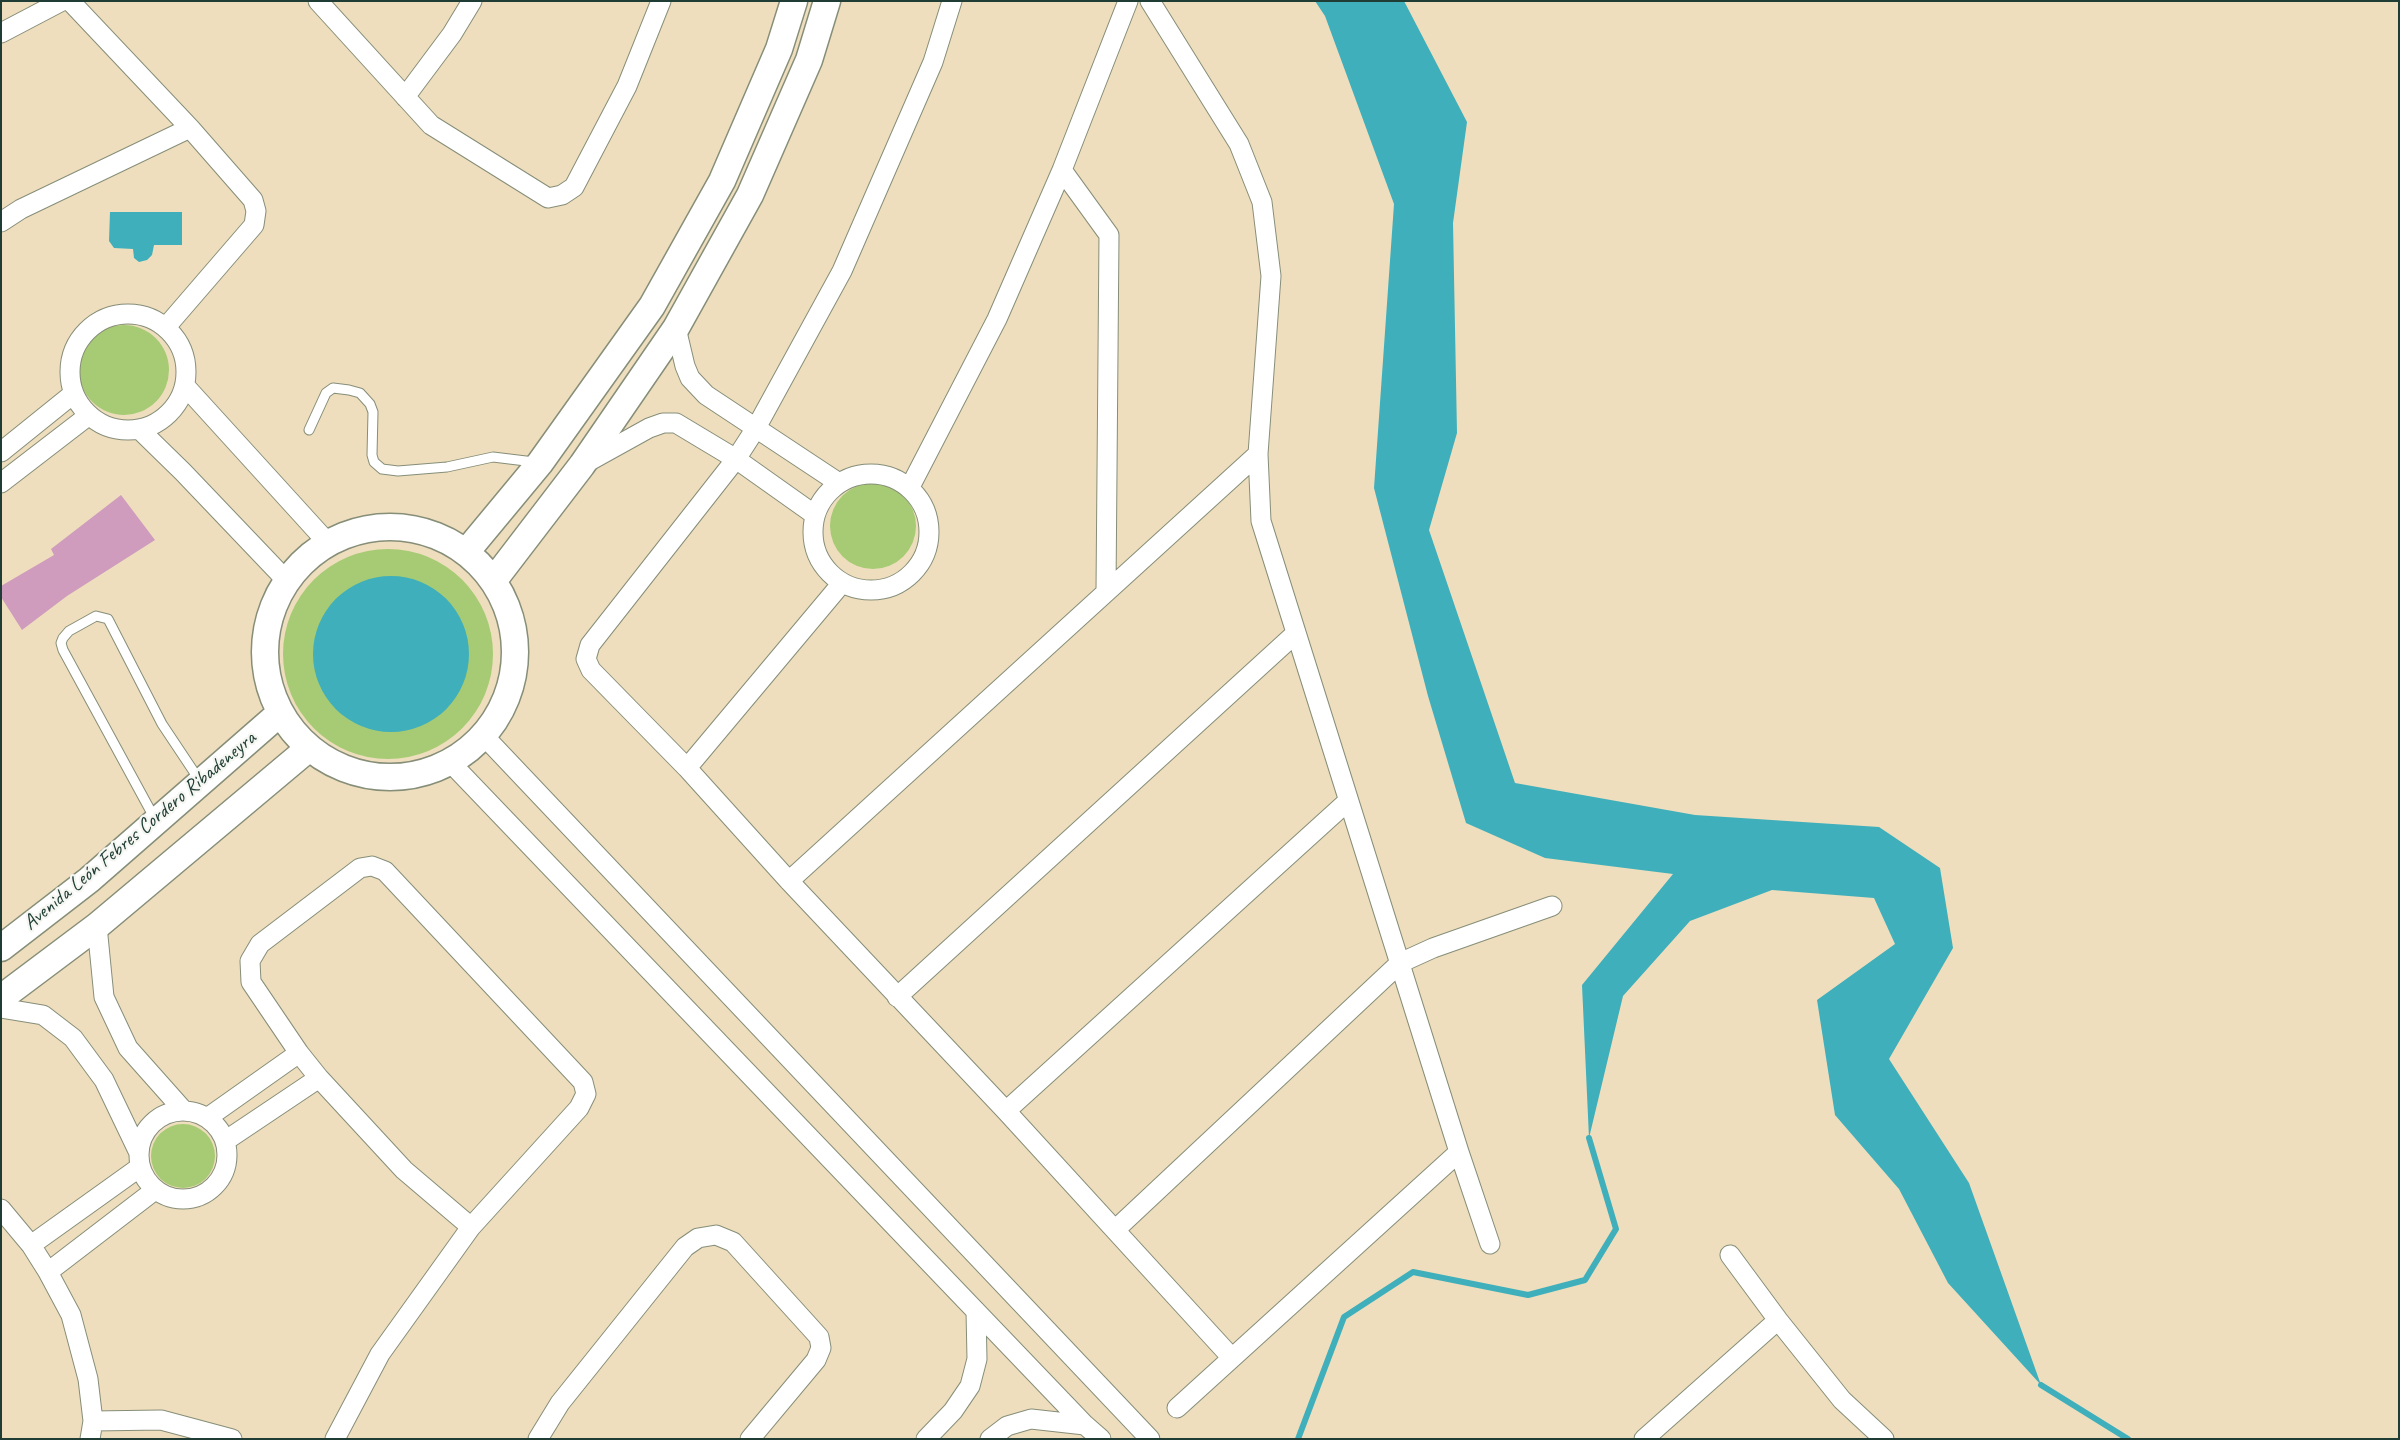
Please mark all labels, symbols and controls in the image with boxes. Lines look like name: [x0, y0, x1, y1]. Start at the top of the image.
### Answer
street label: Avenida León Febres Cordero Ribadeneyra: [18, 726, 262, 936]

